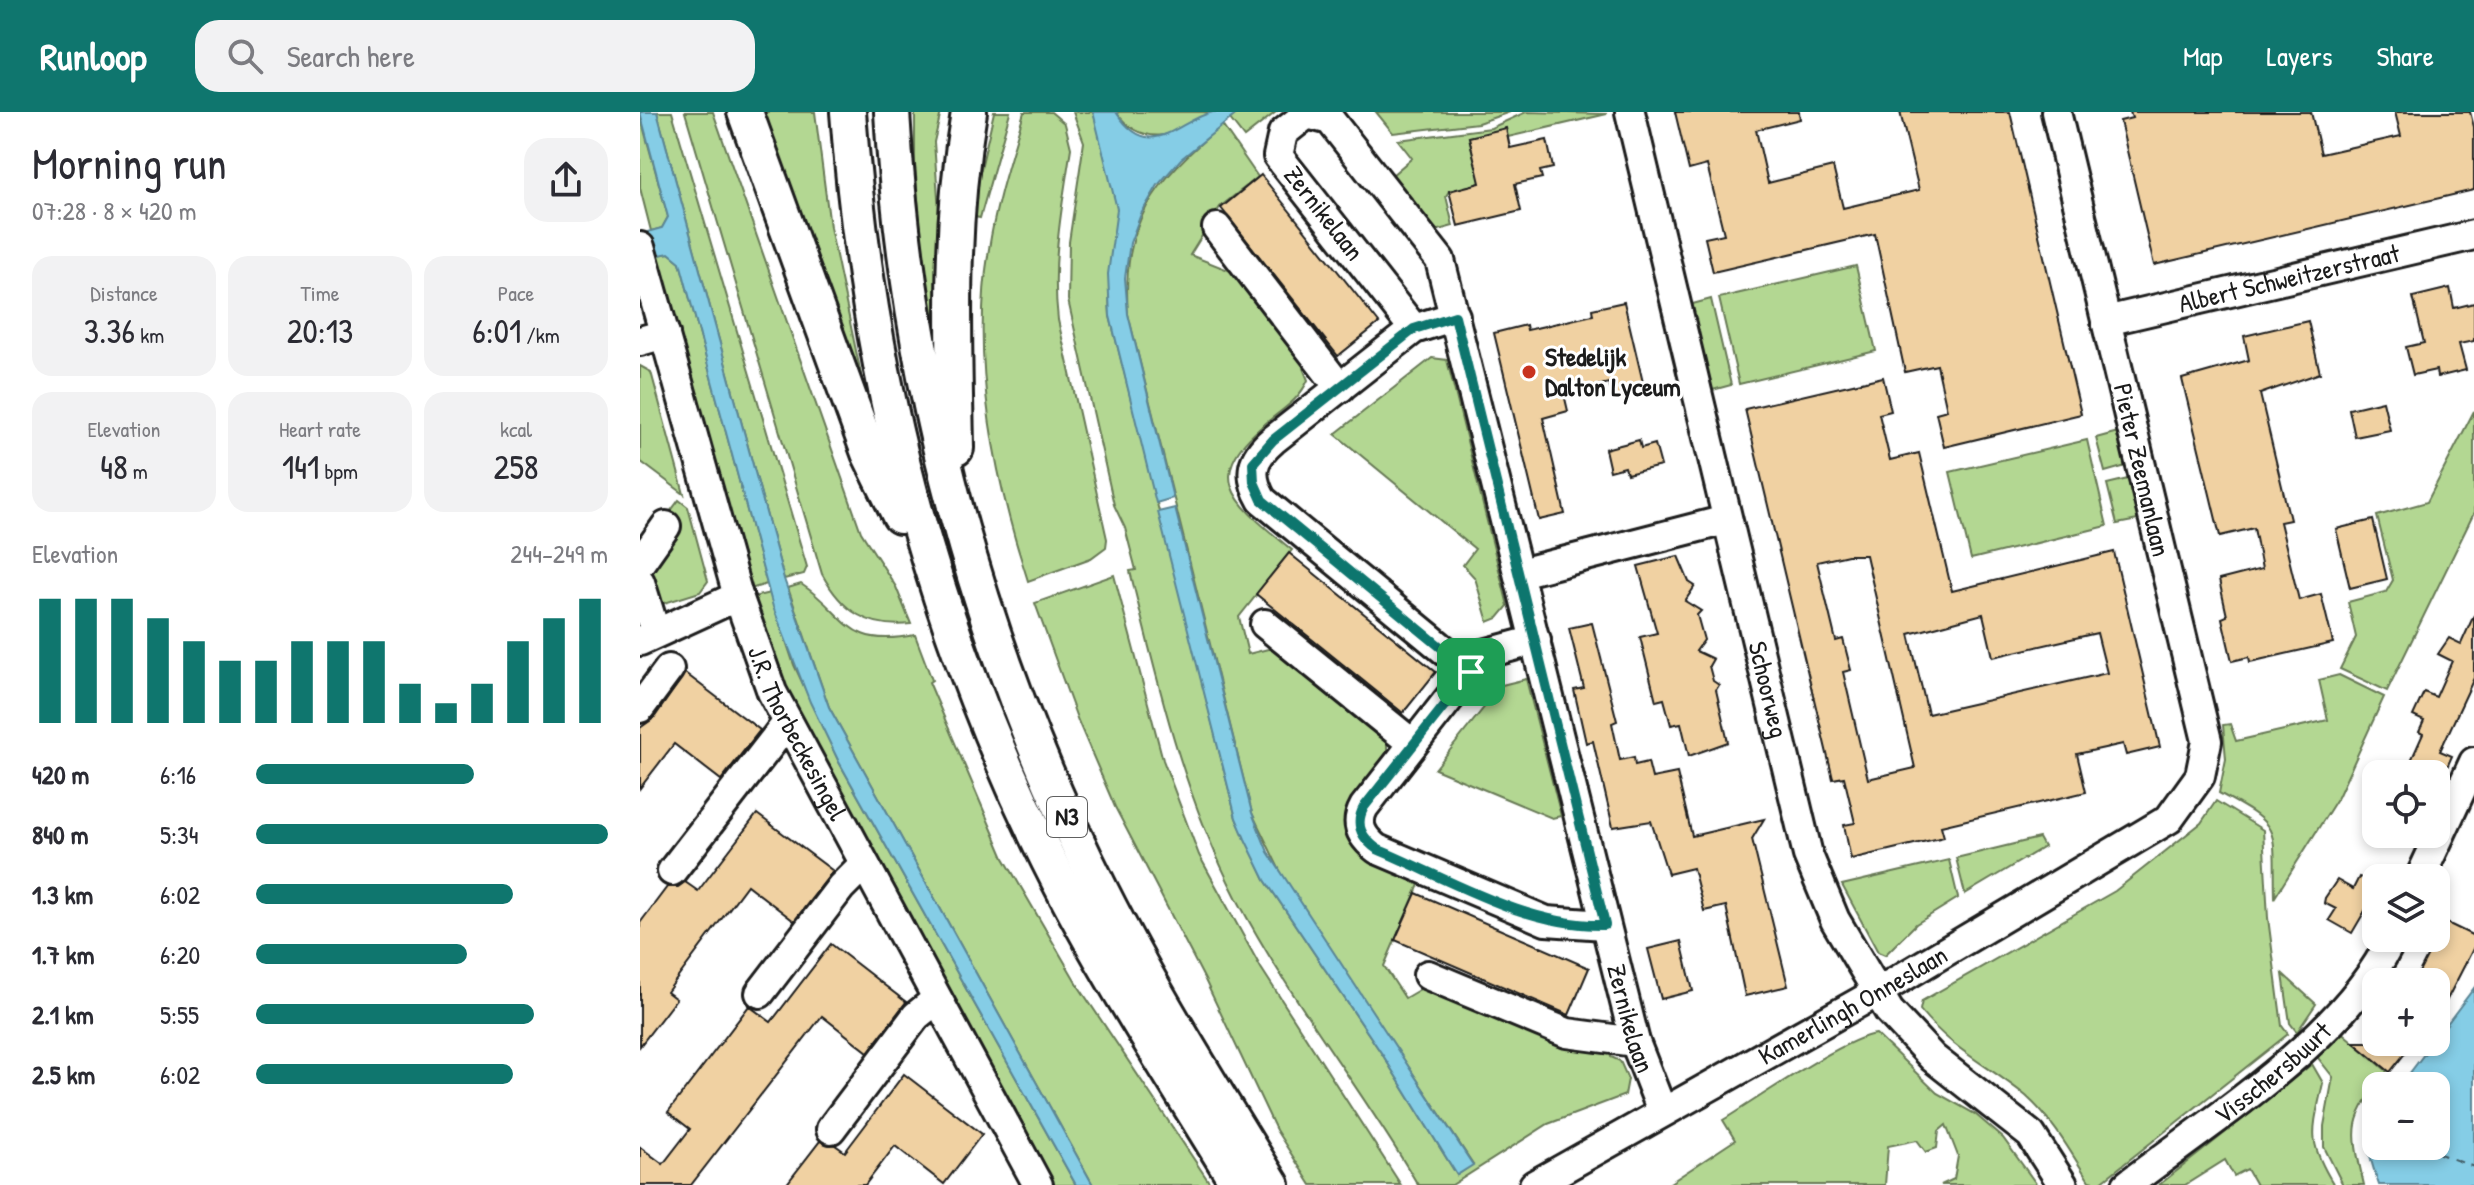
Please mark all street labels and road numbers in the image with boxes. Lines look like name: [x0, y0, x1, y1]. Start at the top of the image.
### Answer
street label: Zernikelaan: [1276, 158, 1372, 267]
street label: Albert Schweitzerstraat: [2175, 235, 2404, 320]
street label: Pieter Zeemanlaan: [2106, 380, 2179, 560]
street label: Schoorweg: [1740, 638, 1797, 741]
street label: J.R. Thorbeckesingel: [740, 641, 856, 826]
road number: N3: [1047, 797, 1087, 837]
street label: Kamerlingh Onneslaan: [1752, 937, 1953, 1073]
street label: Zernikelaan: [1599, 960, 1663, 1078]
street label: Visschersbuurt: [2207, 1013, 2340, 1132]

